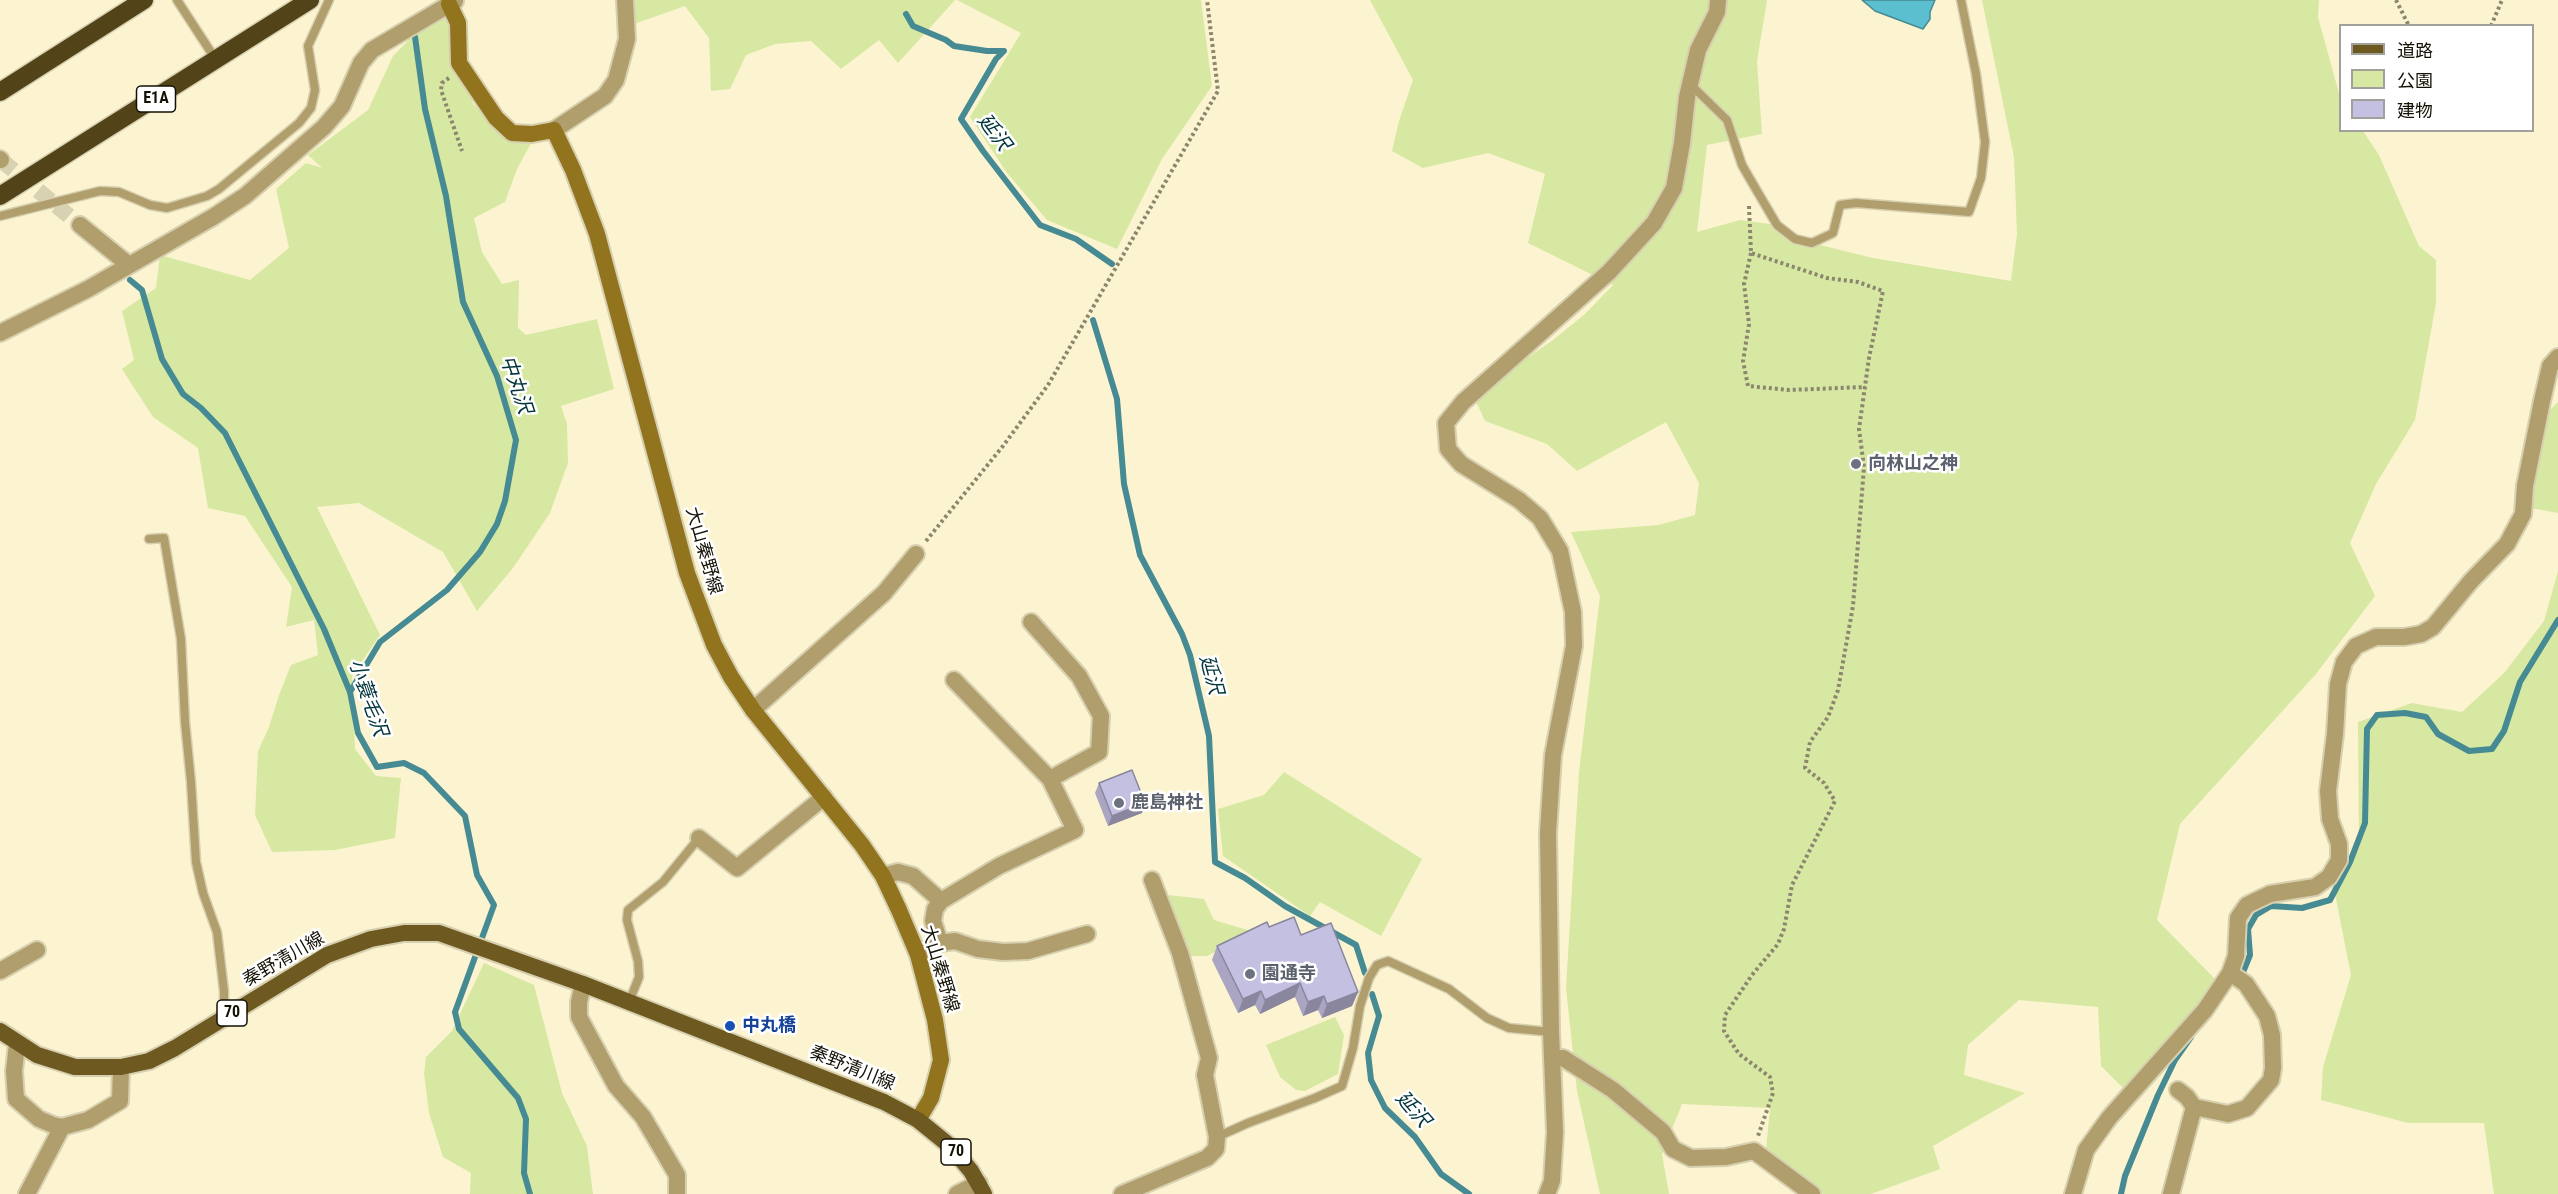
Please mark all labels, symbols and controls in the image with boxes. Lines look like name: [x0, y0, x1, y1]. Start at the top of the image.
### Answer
legend: [2339, 24, 2534, 132]
text: 道路: [2397, 40, 2433, 61]
text: 公園: [2397, 70, 2433, 91]
road number: E1A: [136, 86, 176, 112]
text: 建物: [2397, 100, 2433, 121]
water label: 延沢: [971, 110, 1015, 156]
water label: 中丸沢: [494, 353, 536, 417]
place label: 向林山之神: [1868, 453, 1958, 475]
marker: 向林山之神: [1849, 457, 1863, 471]
street label: 大山秦野線: [680, 505, 726, 597]
water label: 延沢: [1193, 653, 1227, 697]
water label: 小蓑毛沢: [343, 656, 391, 740]
place label: 鹿島神社: [1131, 792, 1203, 814]
marker: 鹿島神社: [1112, 796, 1126, 810]
street label: 大山秦野線: [916, 923, 962, 1015]
street label: 秦野清川線: [240, 928, 328, 992]
place label: 園通寺: [1262, 963, 1316, 985]
marker: 園通寺: [1243, 967, 1257, 981]
road number: 70: [217, 1000, 247, 1026]
place label: 中丸橋: [742, 1015, 796, 1037]
marker: 中丸橋: [723, 1019, 737, 1033]
street label: 秦野清川線: [806, 1042, 898, 1096]
water label: 延沢: [1390, 1087, 1434, 1133]
road number: 70: [941, 1139, 971, 1165]

